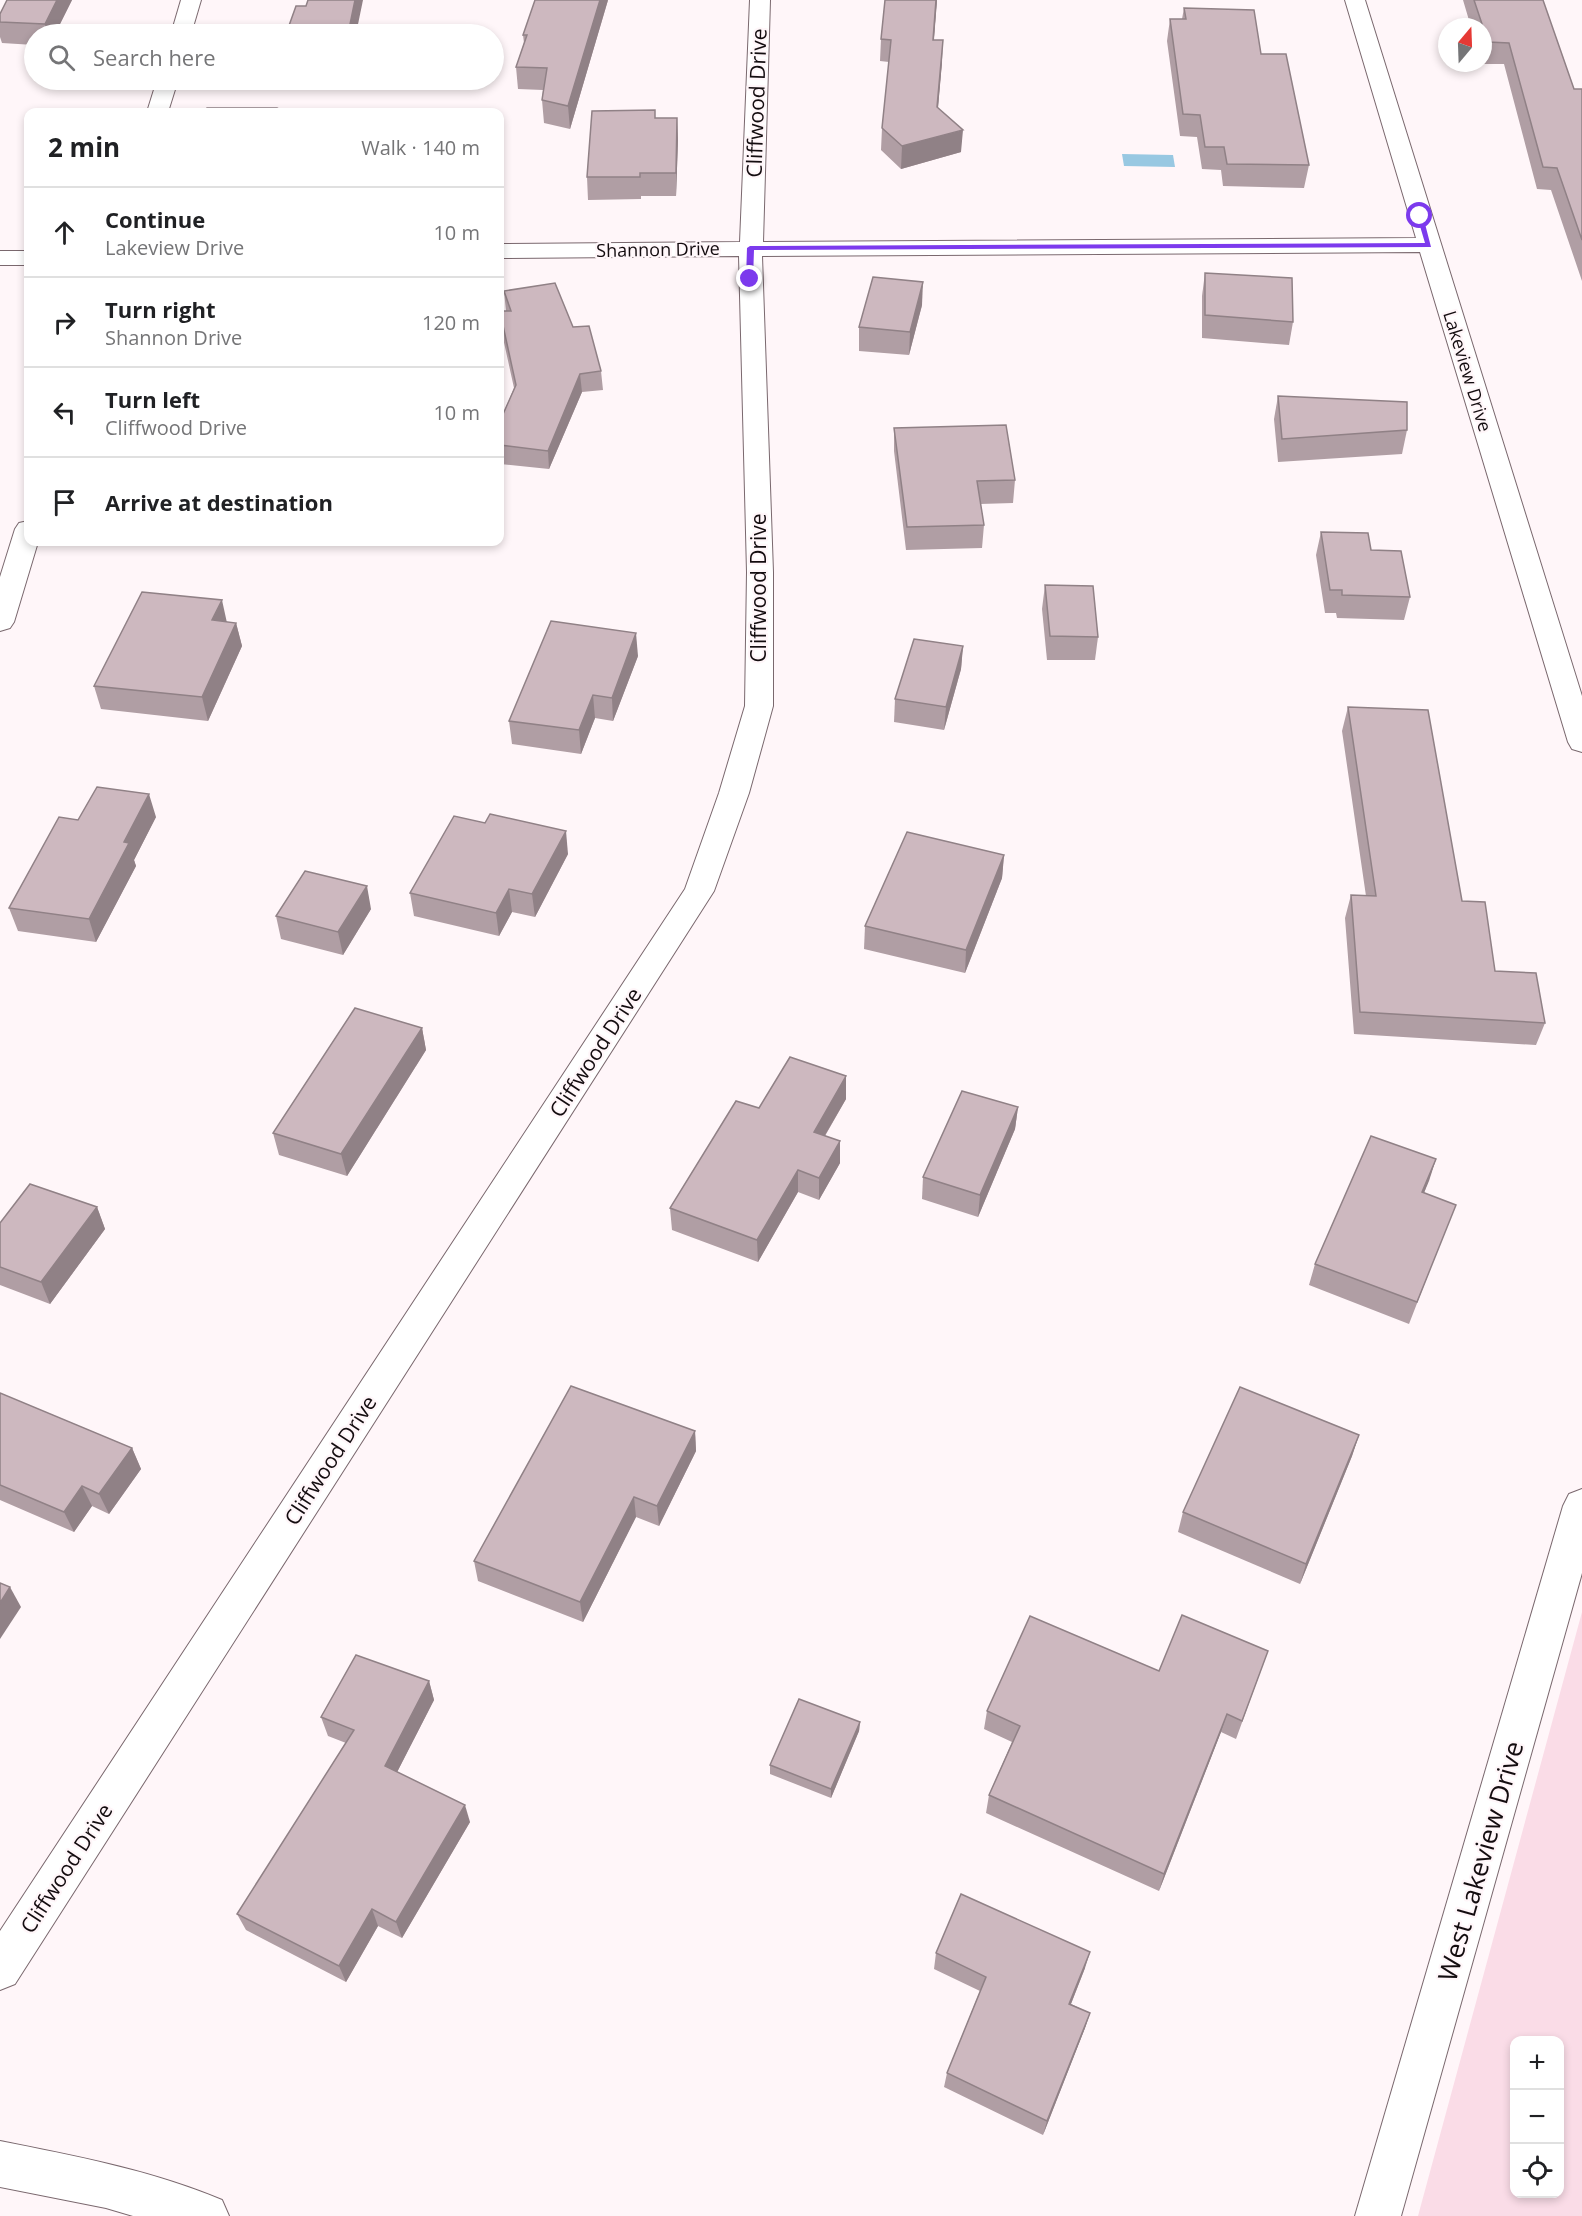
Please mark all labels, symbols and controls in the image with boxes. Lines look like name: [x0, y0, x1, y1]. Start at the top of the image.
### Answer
north arrow: [1438, 18, 1492, 72]
search box: [24, 24, 504, 90]
street label: Cliffwood Drive: [739, 28, 773, 178]
icon: search: [45, 41, 78, 74]
text: Search here: [93, 42, 216, 72]
text: 2 min: [48, 129, 120, 165]
text: Walk · 140 m: [361, 134, 480, 161]
route start: [1406, 202, 1432, 228]
text: Continue: [105, 204, 205, 234]
icon: ahead: [48, 216, 81, 249]
text: 10 m: [433, 219, 480, 246]
text: Lakeview Drive: [105, 234, 244, 261]
street label: Shannon Drive: [596, 236, 720, 262]
route end: [736, 265, 762, 291]
text: Turn right: [105, 294, 216, 324]
icon: right: [48, 306, 81, 339]
street label: Lakeview Drive: [1438, 308, 1498, 434]
text: 120 m: [422, 309, 480, 336]
text: Shannon Drive: [105, 324, 242, 351]
text: Turn left: [105, 384, 200, 414]
icon: left: [48, 396, 81, 429]
text: 10 m: [433, 399, 480, 426]
text: Cliffwood Drive: [105, 414, 247, 441]
icon: arrive: [48, 486, 81, 519]
text: Arrive at destination: [105, 487, 333, 517]
street label: Cliffwood Drive: [744, 513, 772, 663]
street label: Cliffwood Drive: [543, 982, 647, 1122]
street label: Cliffwood Drive: [278, 1390, 382, 1530]
street label: West Lakeview Drive: [1429, 1737, 1531, 1985]
street label: Cliffwood Drive: [14, 1798, 118, 1938]
map controls: [1510, 2036, 1564, 2198]
button: +: [1510, 2036, 1564, 2090]
button: −: [1510, 2090, 1564, 2144]
button: locate: [1510, 2144, 1564, 2198]

